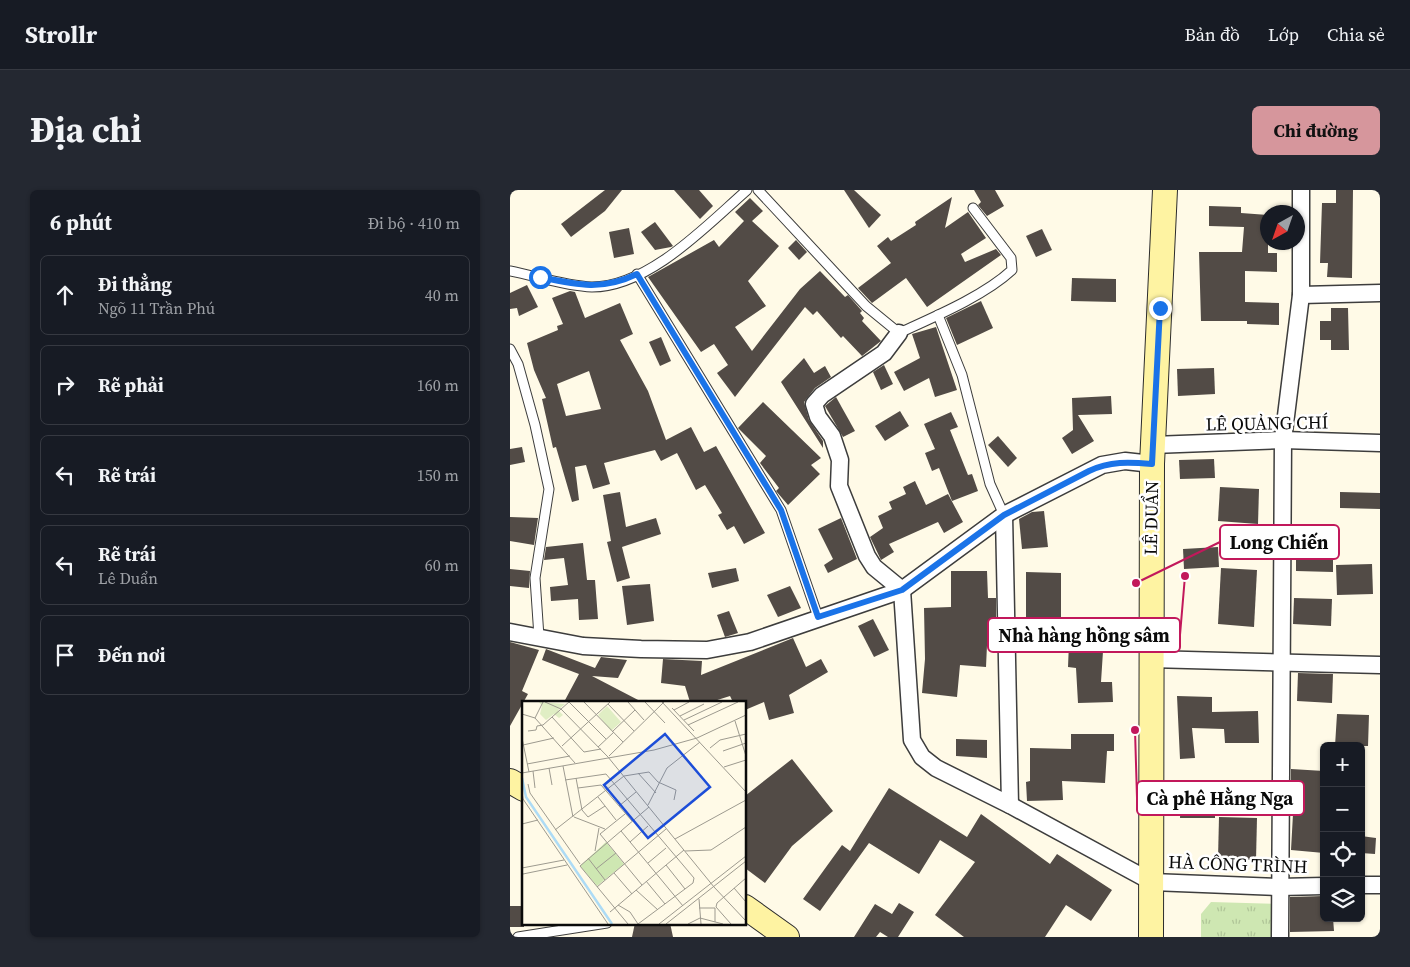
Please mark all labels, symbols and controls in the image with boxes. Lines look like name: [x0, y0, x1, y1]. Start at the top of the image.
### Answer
text: Strollr: [25, 18, 97, 51]
text: Bản đồ: [1184, 22, 1240, 47]
text: Lớp: [1268, 22, 1299, 47]
text: Chia sẻ: [1327, 22, 1385, 47]
text: Địa chỉ: [30, 106, 142, 154]
button: Chỉ đường: [1252, 106, 1380, 155]
north arrow: [1260, 205, 1305, 250]
text: 6 phút: [50, 208, 112, 237]
text: Đi bộ · 410 m: [368, 212, 460, 234]
route start: [529, 266, 552, 289]
text: Đi thẳng: [98, 271, 172, 297]
icon: ahead: [51, 281, 79, 309]
text: 40 m: [425, 284, 459, 306]
text: Ngõ 11 Trần Phú: [98, 297, 215, 319]
route end: [1149, 297, 1172, 320]
icon: right: [51, 371, 79, 399]
text: Rẽ phải: [98, 372, 164, 398]
text: 160 m: [417, 374, 459, 396]
street label: LÊ QUẢNG CHÍ: [1205, 409, 1329, 437]
icon: left: [51, 461, 79, 489]
text: Rẽ trái: [98, 462, 156, 488]
text: 150 m: [417, 464, 459, 486]
street label: LÊ DUẨN: [1138, 481, 1164, 555]
callout: Long Chiến: [1220, 525, 1339, 559]
text: Long Chiến: [1230, 529, 1329, 555]
text: Rẽ trái: [98, 541, 156, 567]
icon: left: [51, 551, 79, 579]
text: 60 m: [425, 554, 459, 576]
text: Lê Duẩn: [98, 567, 158, 589]
callout: Nhà hàng hồng sâm: [988, 618, 1180, 652]
text: Nhà hàng hồng sâm: [998, 622, 1170, 648]
icon: arrive: [51, 641, 79, 669]
text: Đến nơi: [98, 642, 166, 668]
inset map: [522, 701, 746, 924]
map controls: [1320, 742, 1365, 922]
button: +: [1320, 742, 1365, 787]
callout: Cà phê Hằng Nga: [1137, 781, 1304, 815]
text: Cà phê Hằng Nga: [1147, 785, 1294, 811]
button: −: [1320, 787, 1365, 832]
button: locate: [1320, 832, 1365, 877]
street label: HÀ CÔNG TRÌNH: [1168, 849, 1308, 879]
button: layers: [1320, 877, 1365, 922]

